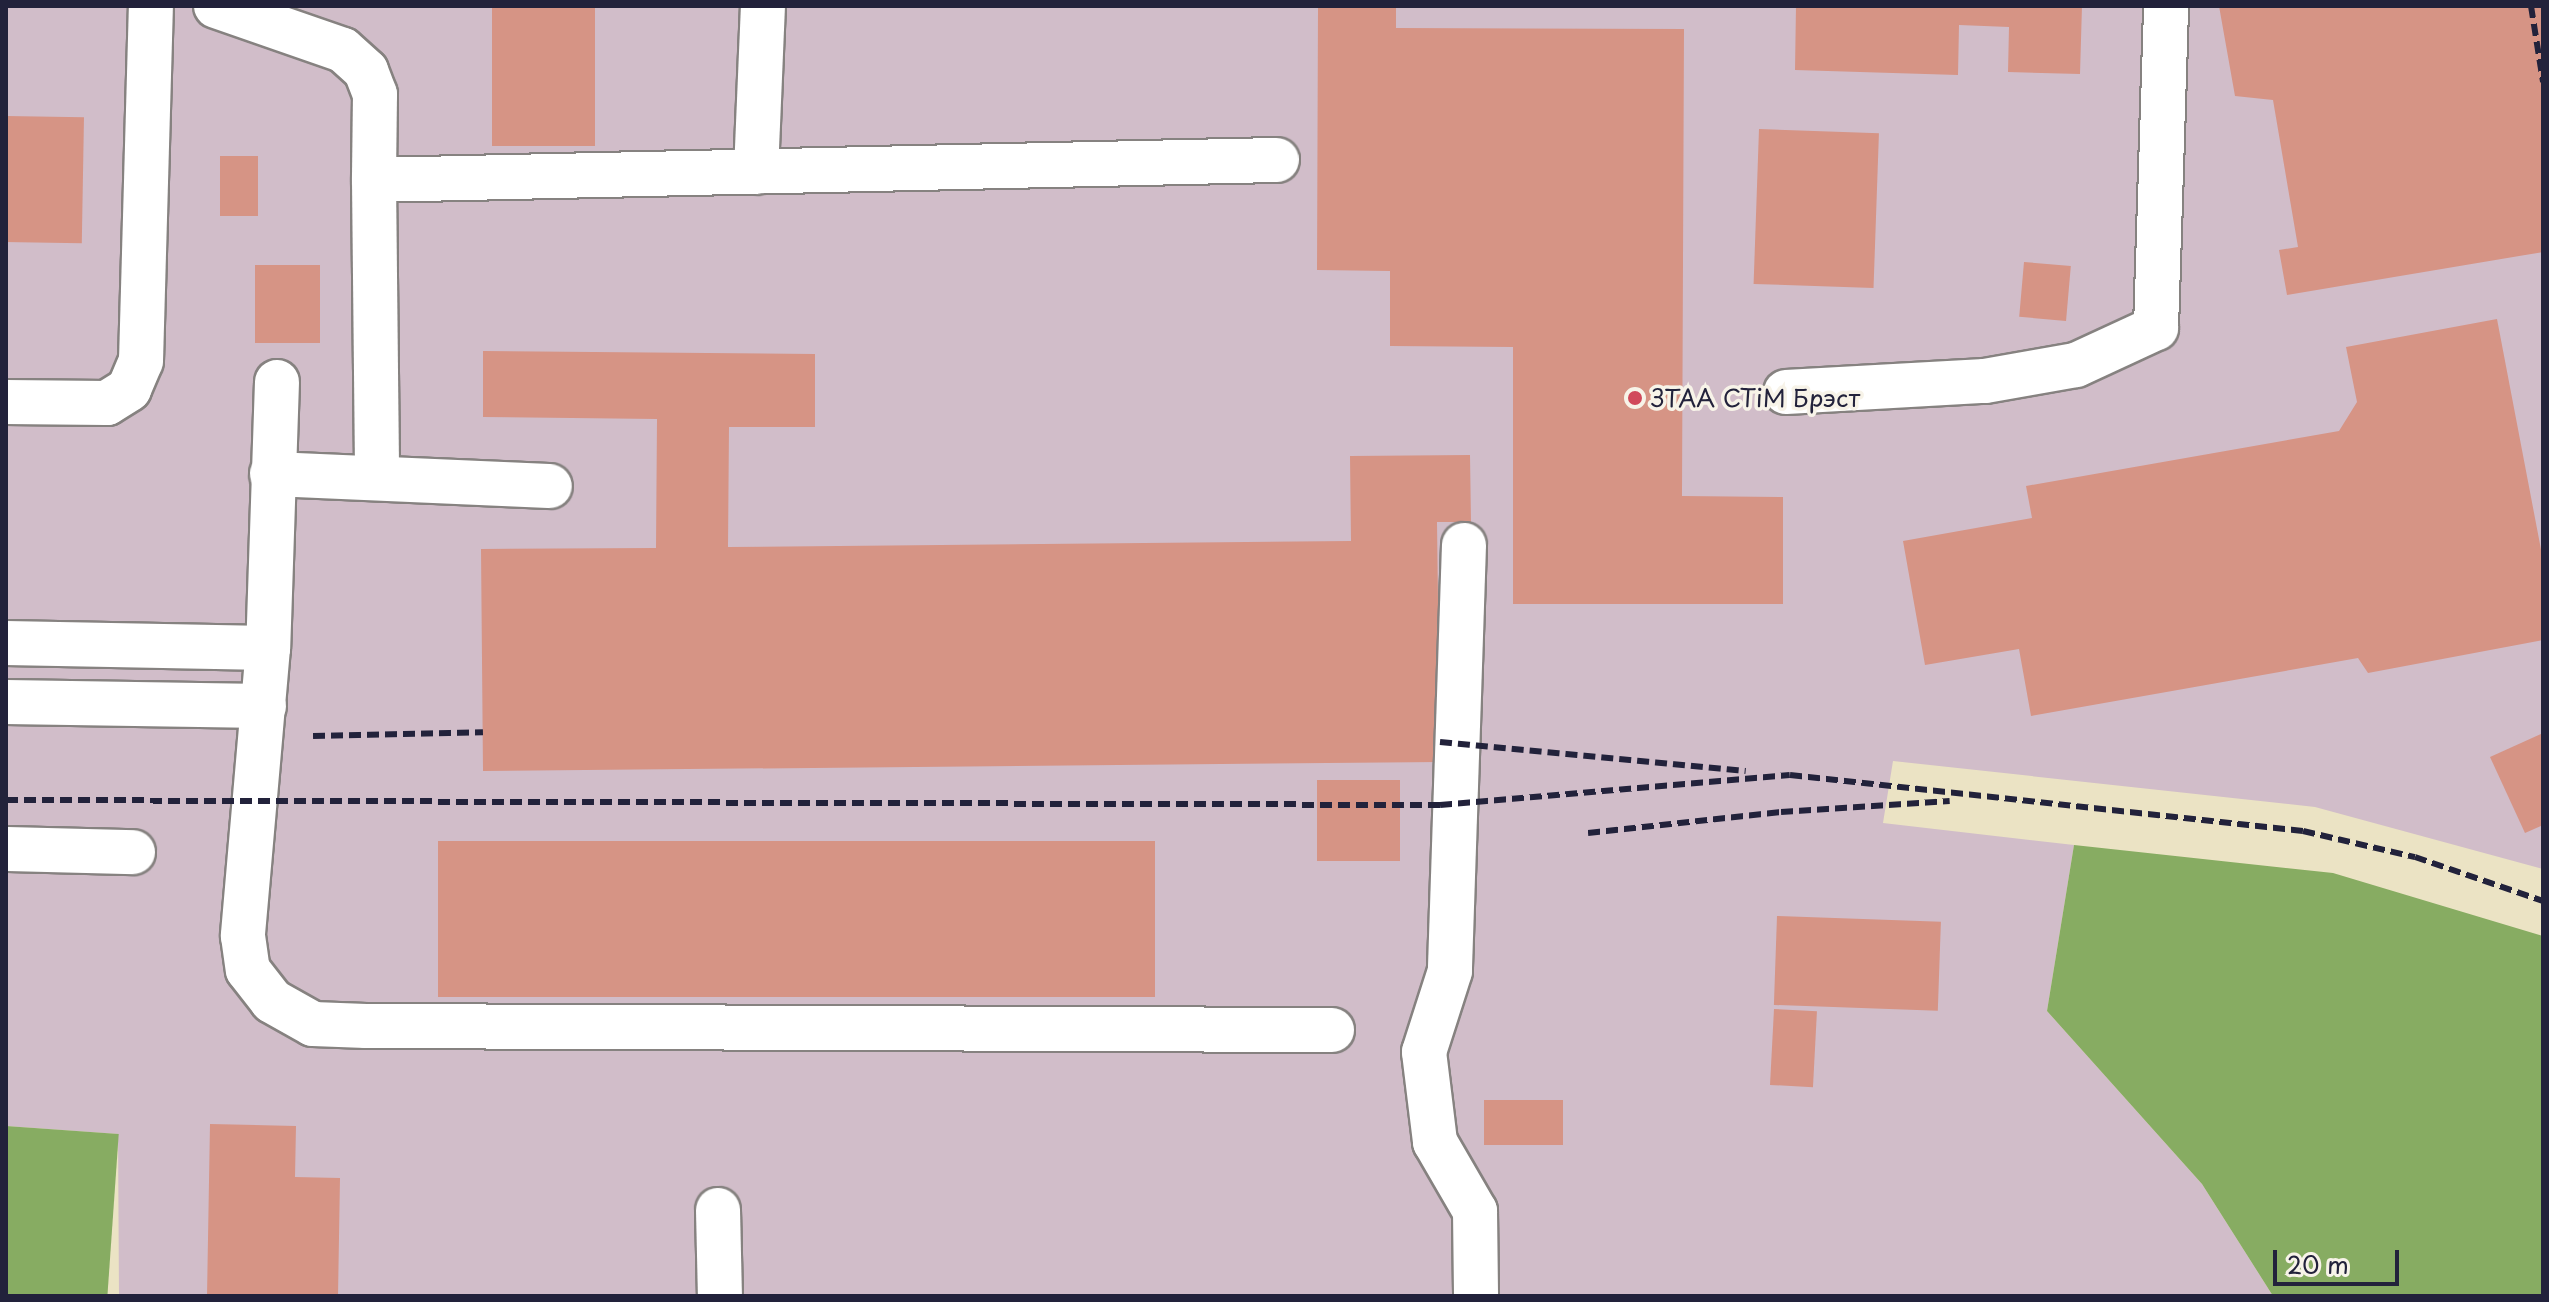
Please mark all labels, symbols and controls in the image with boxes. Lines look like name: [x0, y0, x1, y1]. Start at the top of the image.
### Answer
place label: ЗТАА СТіМ Брэст: [1651, 384, 1859, 412]
marker: ЗТАА СТіМ Брэст: [1626, 389, 1644, 407]
scale bar: [2277, 1234, 2403, 1284]
text: 20 m: [2287, 1246, 2349, 1282]

